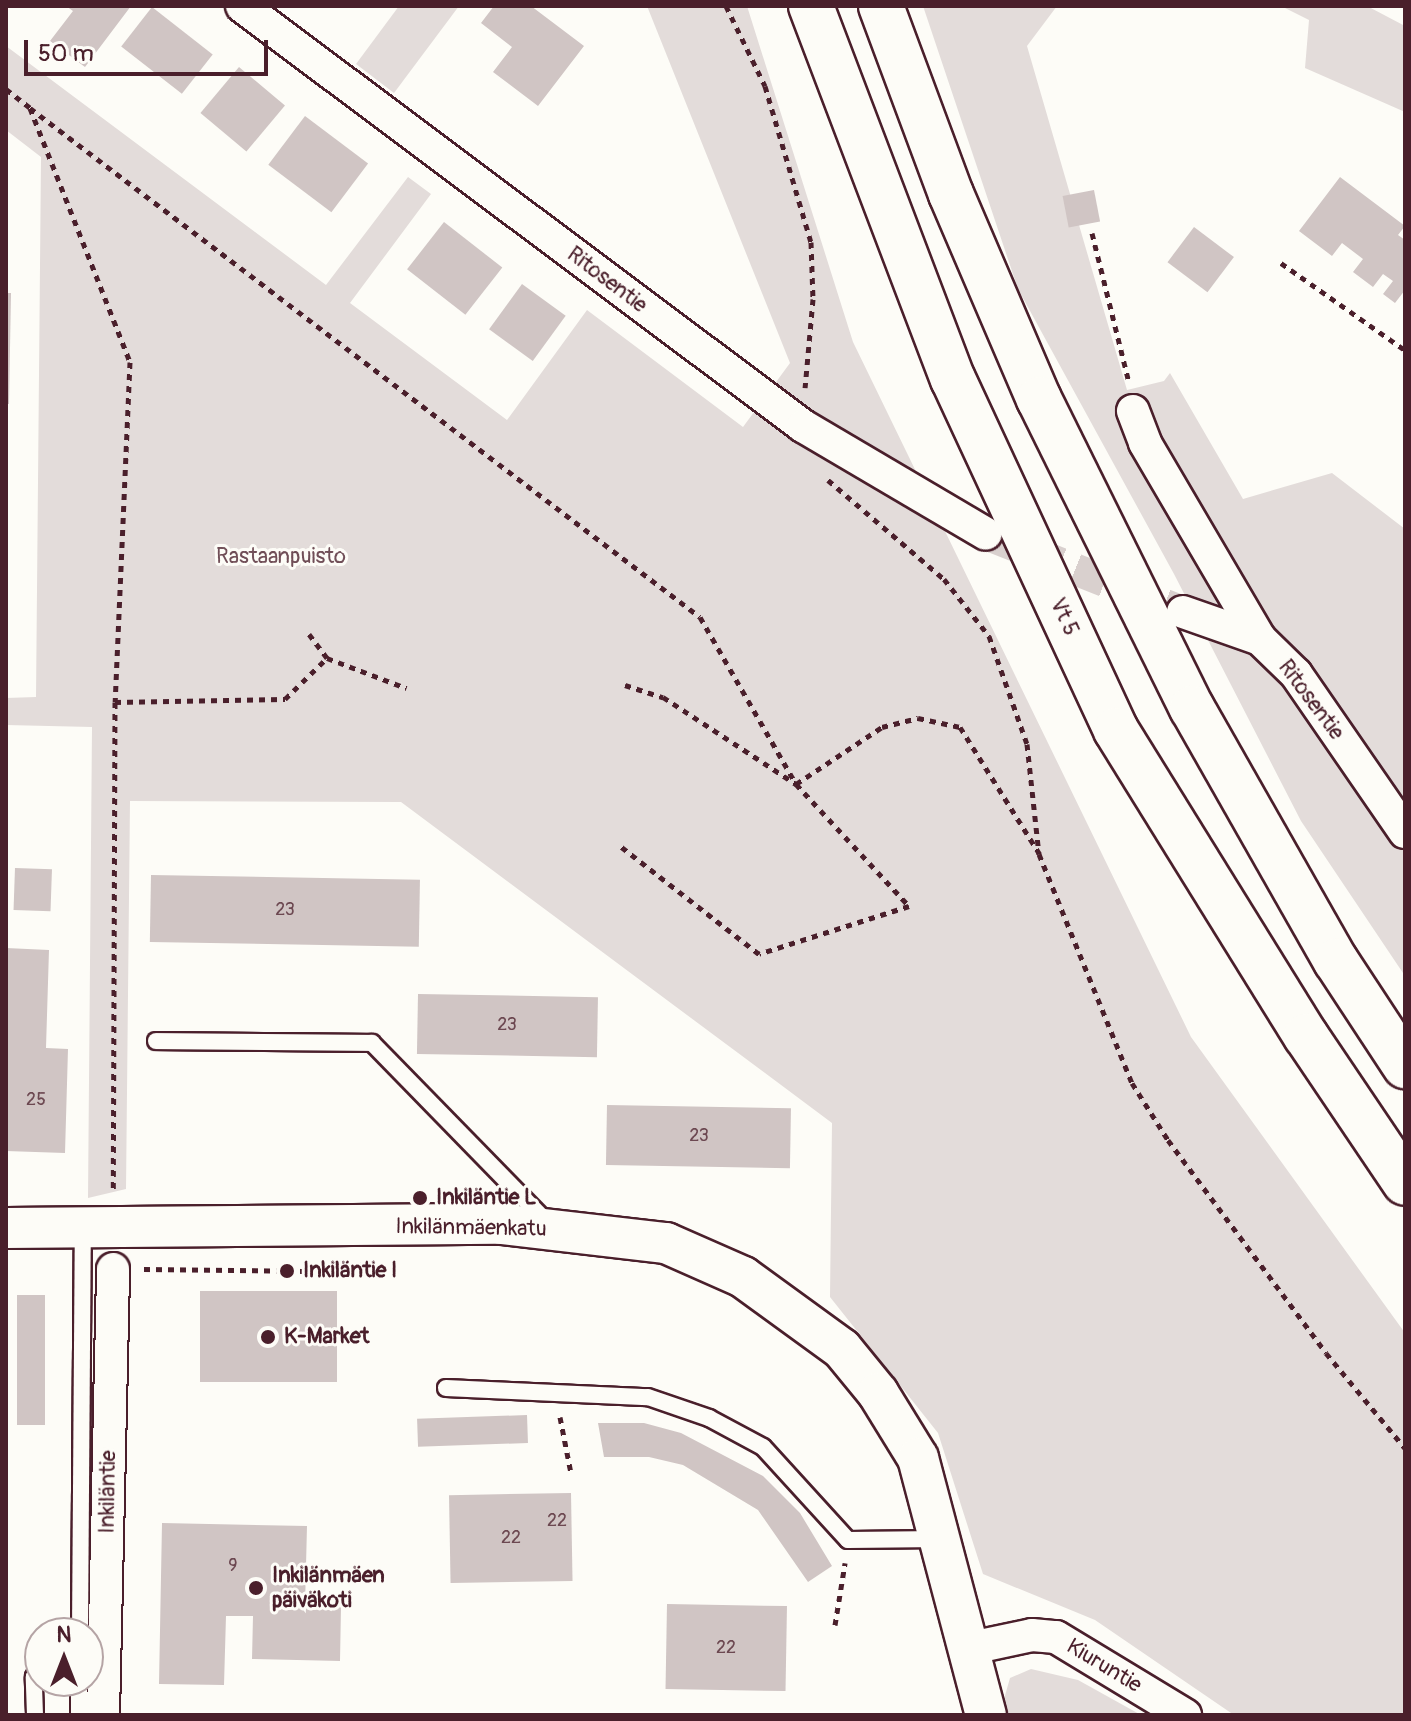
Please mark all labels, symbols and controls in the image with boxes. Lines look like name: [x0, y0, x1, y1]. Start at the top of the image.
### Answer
scale bar: [28, 24, 272, 74]
text: 50 m: [38, 39, 94, 68]
street label: Ritosentie: [562, 241, 652, 319]
park label: Rastaanpuisto: [216, 544, 346, 570]
street label: Vt 5: [1044, 594, 1084, 640]
street label: Ritosentie: [1272, 655, 1350, 745]
house number: 23: [275, 899, 295, 921]
house number: 23: [497, 1014, 517, 1036]
house number: 25: [26, 1089, 46, 1111]
house number: 23: [689, 1125, 709, 1147]
place label: Inkiläntie L: [436, 1185, 536, 1211]
marker: Inkiläntie L: [411, 1189, 429, 1207]
street label: Inkilänmäenkatu: [395, 1213, 547, 1243]
place label: Inkiläntie I: [303, 1258, 397, 1284]
marker: Inkiläntie I: [278, 1262, 296, 1280]
place label: K-Market: [284, 1324, 369, 1350]
marker: K-Market: [259, 1328, 277, 1346]
street label: Inkiläntie: [94, 1450, 122, 1534]
house number: 22: [547, 1510, 567, 1532]
house number: 22: [501, 1527, 521, 1549]
house number: 9: [228, 1555, 238, 1577]
place label: Inkilänmäen päiväkoti: [272, 1562, 385, 1614]
marker: Inkilänmäen päiväkoti: [247, 1579, 265, 1597]
north arrow: [24, 1617, 104, 1697]
text: N: [57, 1621, 71, 1649]
street label: Kiuruntie: [1062, 1633, 1146, 1699]
house number: 22: [716, 1637, 736, 1659]

